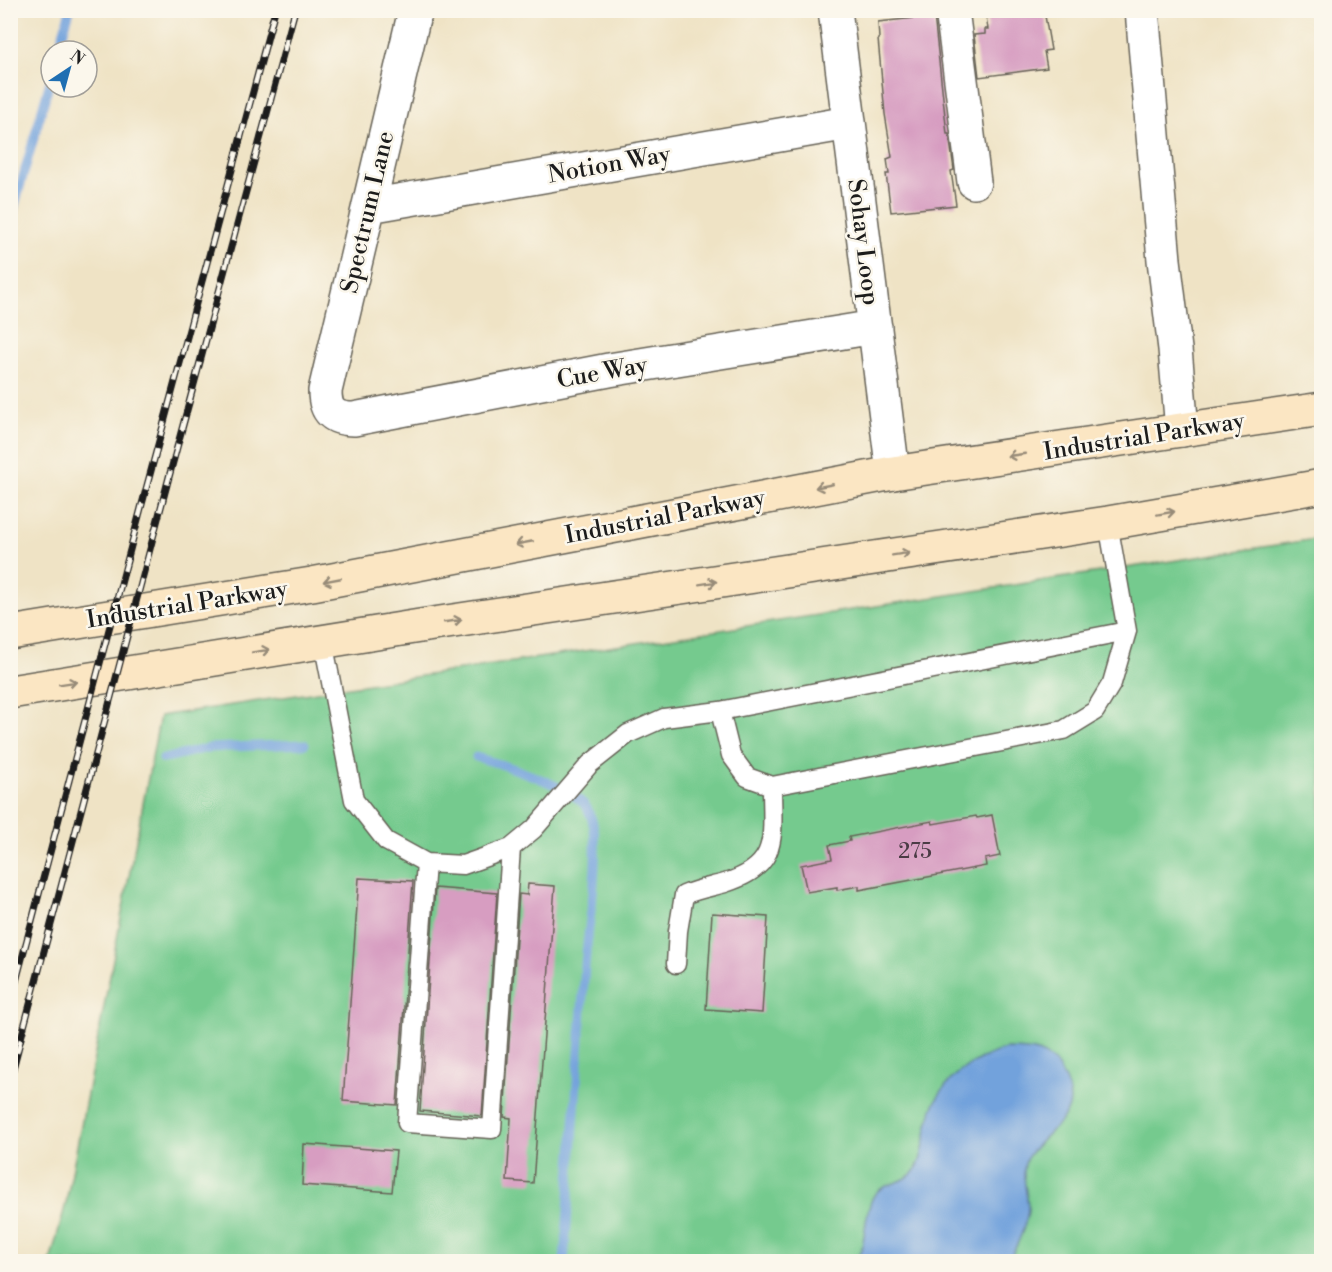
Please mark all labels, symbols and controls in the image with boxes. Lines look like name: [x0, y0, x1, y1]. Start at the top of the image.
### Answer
north arrow: [39, 39, 99, 99]
text: N: [66, 46, 89, 70]
street label: Spectrum Lane: [335, 128, 401, 296]
street label: Notion Way: [546, 139, 673, 191]
street label: Sohay Loop: [840, 177, 886, 307]
street label: Cue Way: [555, 350, 650, 396]
street label: Industrial Parkway: [1042, 406, 1247, 468]
one-way arrow: [1007, 449, 1027, 460]
one-way arrow: [815, 481, 834, 492]
street label: Industrial Parkway: [563, 483, 768, 551]
one-way arrow: [1156, 507, 1175, 518]
one-way arrow: [515, 538, 534, 549]
one-way arrow: [890, 549, 910, 560]
street label: Industrial Parkway: [85, 574, 290, 636]
one-way arrow: [323, 575, 343, 586]
one-way arrow: [698, 578, 717, 589]
one-way arrow: [443, 615, 463, 626]
one-way arrow: [250, 646, 270, 657]
one-way arrow: [58, 677, 78, 688]
house number: 275: [898, 839, 932, 865]

